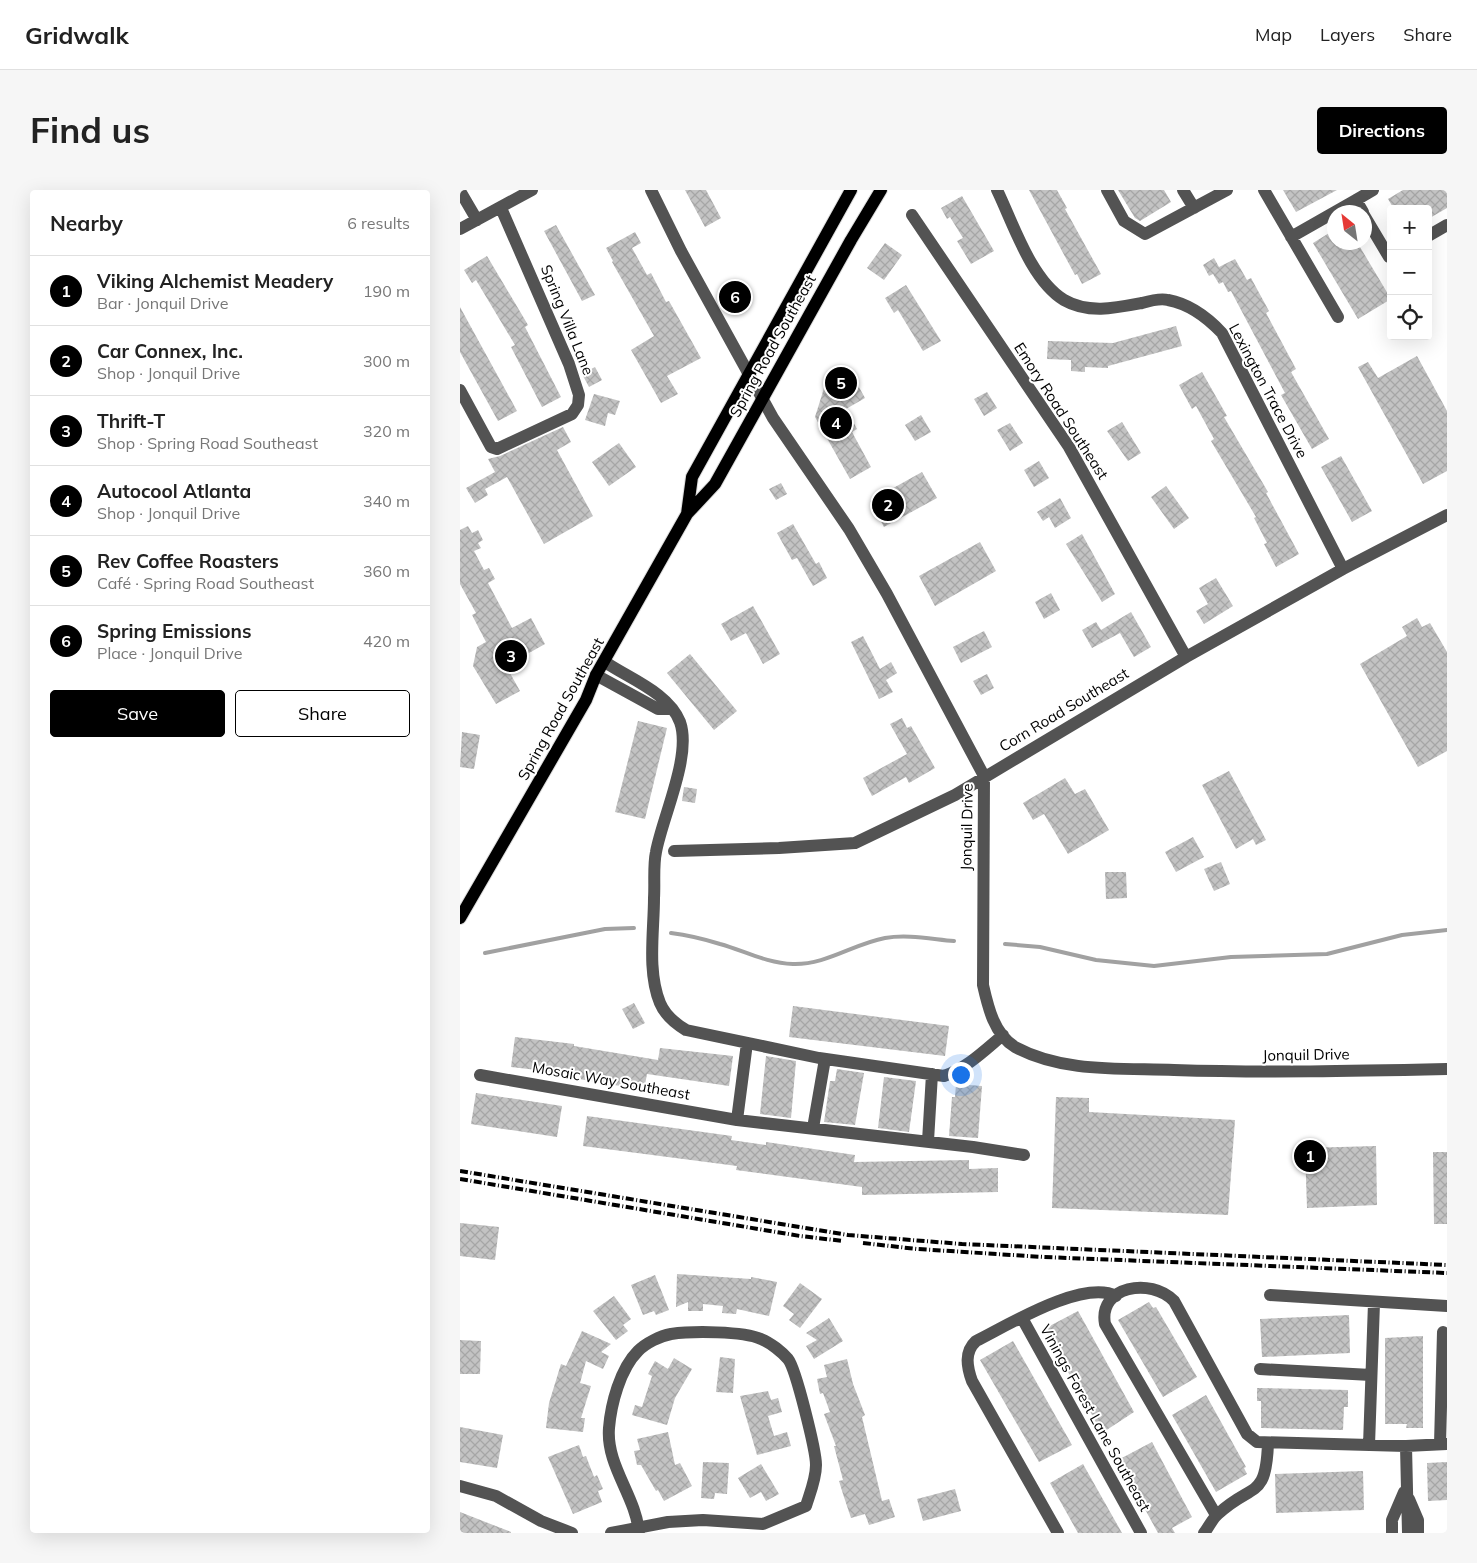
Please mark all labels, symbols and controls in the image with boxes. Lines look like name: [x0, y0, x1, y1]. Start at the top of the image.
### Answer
text: Gridwalk: [25, 20, 129, 50]
text: Map: [1255, 23, 1292, 46]
text: Layers: [1320, 23, 1375, 46]
text: Share: [1403, 23, 1452, 46]
button: Directions: [1317, 107, 1447, 154]
text: Find us: [30, 108, 150, 152]
north arrow: [1327, 205, 1372, 250]
map controls: [1387, 205, 1432, 340]
button: +: [1387, 205, 1432, 250]
text: Nearby: [50, 210, 123, 236]
text: 6 results: [347, 213, 410, 233]
button: −: [1387, 250, 1432, 295]
street label: Spring Villa Lane: [537, 262, 598, 378]
text: Viking Alchemist Meadery: [97, 269, 333, 293]
street label: Spring Road Southeast: [725, 271, 820, 420]
pin: 6: [719, 278, 751, 316]
text: 1: [61, 281, 71, 301]
text: 190 m: [363, 281, 410, 301]
text: Bar · Jonquil Drive: [97, 293, 228, 313]
button: locate: [1387, 295, 1432, 340]
street label: Lexington Trace Drive: [1225, 320, 1312, 461]
text: Car Connex, Inc.: [97, 339, 243, 363]
street label: Emory Road Southeast: [1010, 339, 1113, 483]
text: 2: [61, 351, 71, 371]
text: 300 m: [363, 351, 410, 371]
text: Shop · Jonquil Drive: [97, 363, 240, 383]
pin: 5: [825, 364, 857, 402]
pin: 4: [820, 404, 852, 442]
text: Thrift-T: [97, 409, 165, 433]
text: 3: [61, 421, 71, 441]
text: 320 m: [363, 421, 410, 441]
text: Shop · Spring Road Southeast: [97, 433, 318, 453]
text: Autocool Atlanta: [97, 479, 251, 503]
pin: 2: [872, 486, 904, 524]
text: 4: [61, 491, 71, 511]
text: 340 m: [363, 491, 410, 511]
text: Shop · Jonquil Drive: [97, 503, 240, 523]
text: Rev Coffee Roasters: [97, 549, 279, 573]
text: 5: [61, 561, 71, 581]
text: 360 m: [363, 561, 410, 581]
text: Café · Spring Road Southeast: [97, 573, 314, 593]
text: Spring Emissions: [97, 619, 252, 643]
text: 6: [61, 631, 71, 651]
text: 420 m: [363, 631, 410, 651]
street label: Spring Road Southeast: [513, 634, 608, 783]
pin: 3: [495, 637, 527, 675]
text: Place · Jonquil Drive: [97, 643, 242, 663]
street label: Corn Road Southeast: [996, 663, 1132, 756]
button: Save: [50, 690, 225, 737]
button: Share: [235, 690, 410, 737]
street label: Jonquil Drive: [956, 783, 977, 871]
street label: Jonquil Drive: [1262, 1044, 1350, 1065]
street label: Mosaic Way Southeast: [531, 1057, 691, 1104]
your location: [948, 1062, 974, 1088]
pin: 1: [1294, 1137, 1326, 1175]
street label: Vinings Forest Lane Southeast: [1036, 1321, 1155, 1515]

